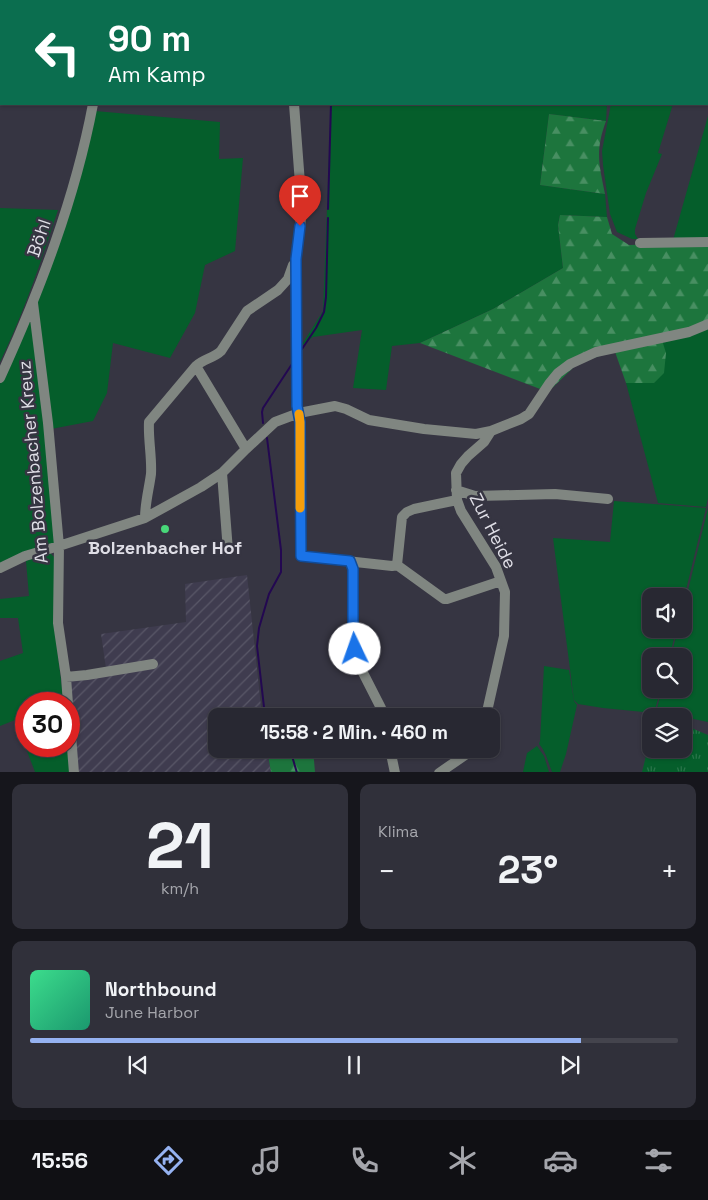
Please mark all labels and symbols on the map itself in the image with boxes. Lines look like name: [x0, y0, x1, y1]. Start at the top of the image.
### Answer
pin: [279, 175, 321, 226]
street label: Böhl: [21, 216, 56, 260]
street label: Am Bolzenbacher Kreuz: [12, 360, 53, 564]
street label: Zur Heide: [465, 489, 522, 572]
marker: Bolzenbacher Hof: [159, 523, 171, 535]
place label: Bolzenbacher Hof: [88, 536, 242, 559]
position arrow: [328, 622, 380, 674]
speed limit sign: 30: [15, 692, 80, 757]

